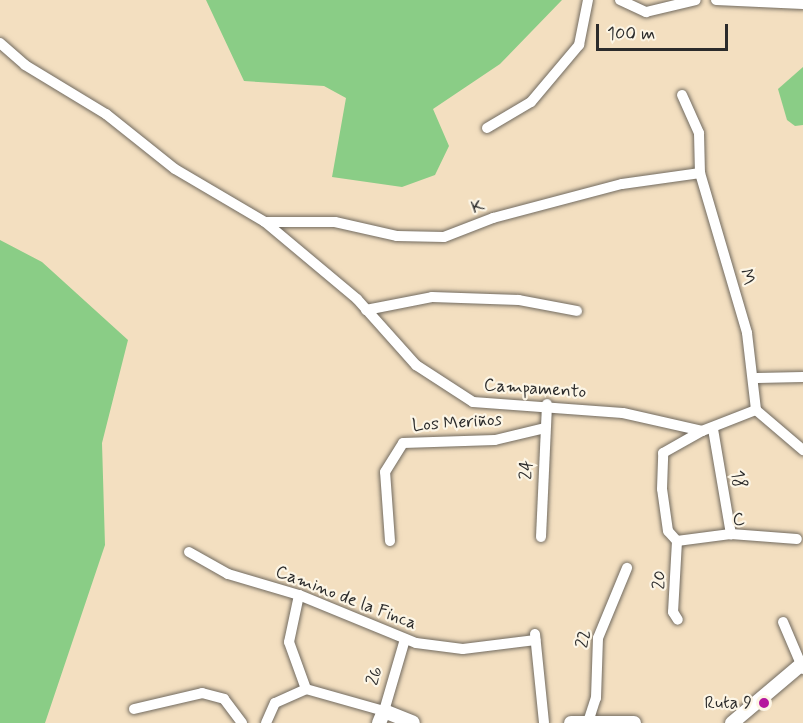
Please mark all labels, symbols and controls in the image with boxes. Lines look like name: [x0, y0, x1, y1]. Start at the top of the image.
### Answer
scale bar: [599, 12, 731, 50]
text: 100 m: [607, 22, 655, 46]
street label: K: [469, 195, 487, 219]
street label: M: [734, 266, 760, 288]
street label: Campamento: [483, 375, 587, 403]
street label: Los Meriños: [410, 409, 504, 437]
street label: 24: [516, 460, 538, 480]
street label: 18: [726, 468, 750, 490]
street label: C: [731, 508, 747, 532]
street label: Camino de la Finca: [273, 561, 419, 635]
street label: 20: [649, 570, 671, 590]
street label: 22: [572, 628, 596, 650]
street label: 26: [362, 664, 388, 688]
place label: Ruta 9: [705, 692, 752, 714]
marker: Ruta 9: [757, 696, 771, 710]

